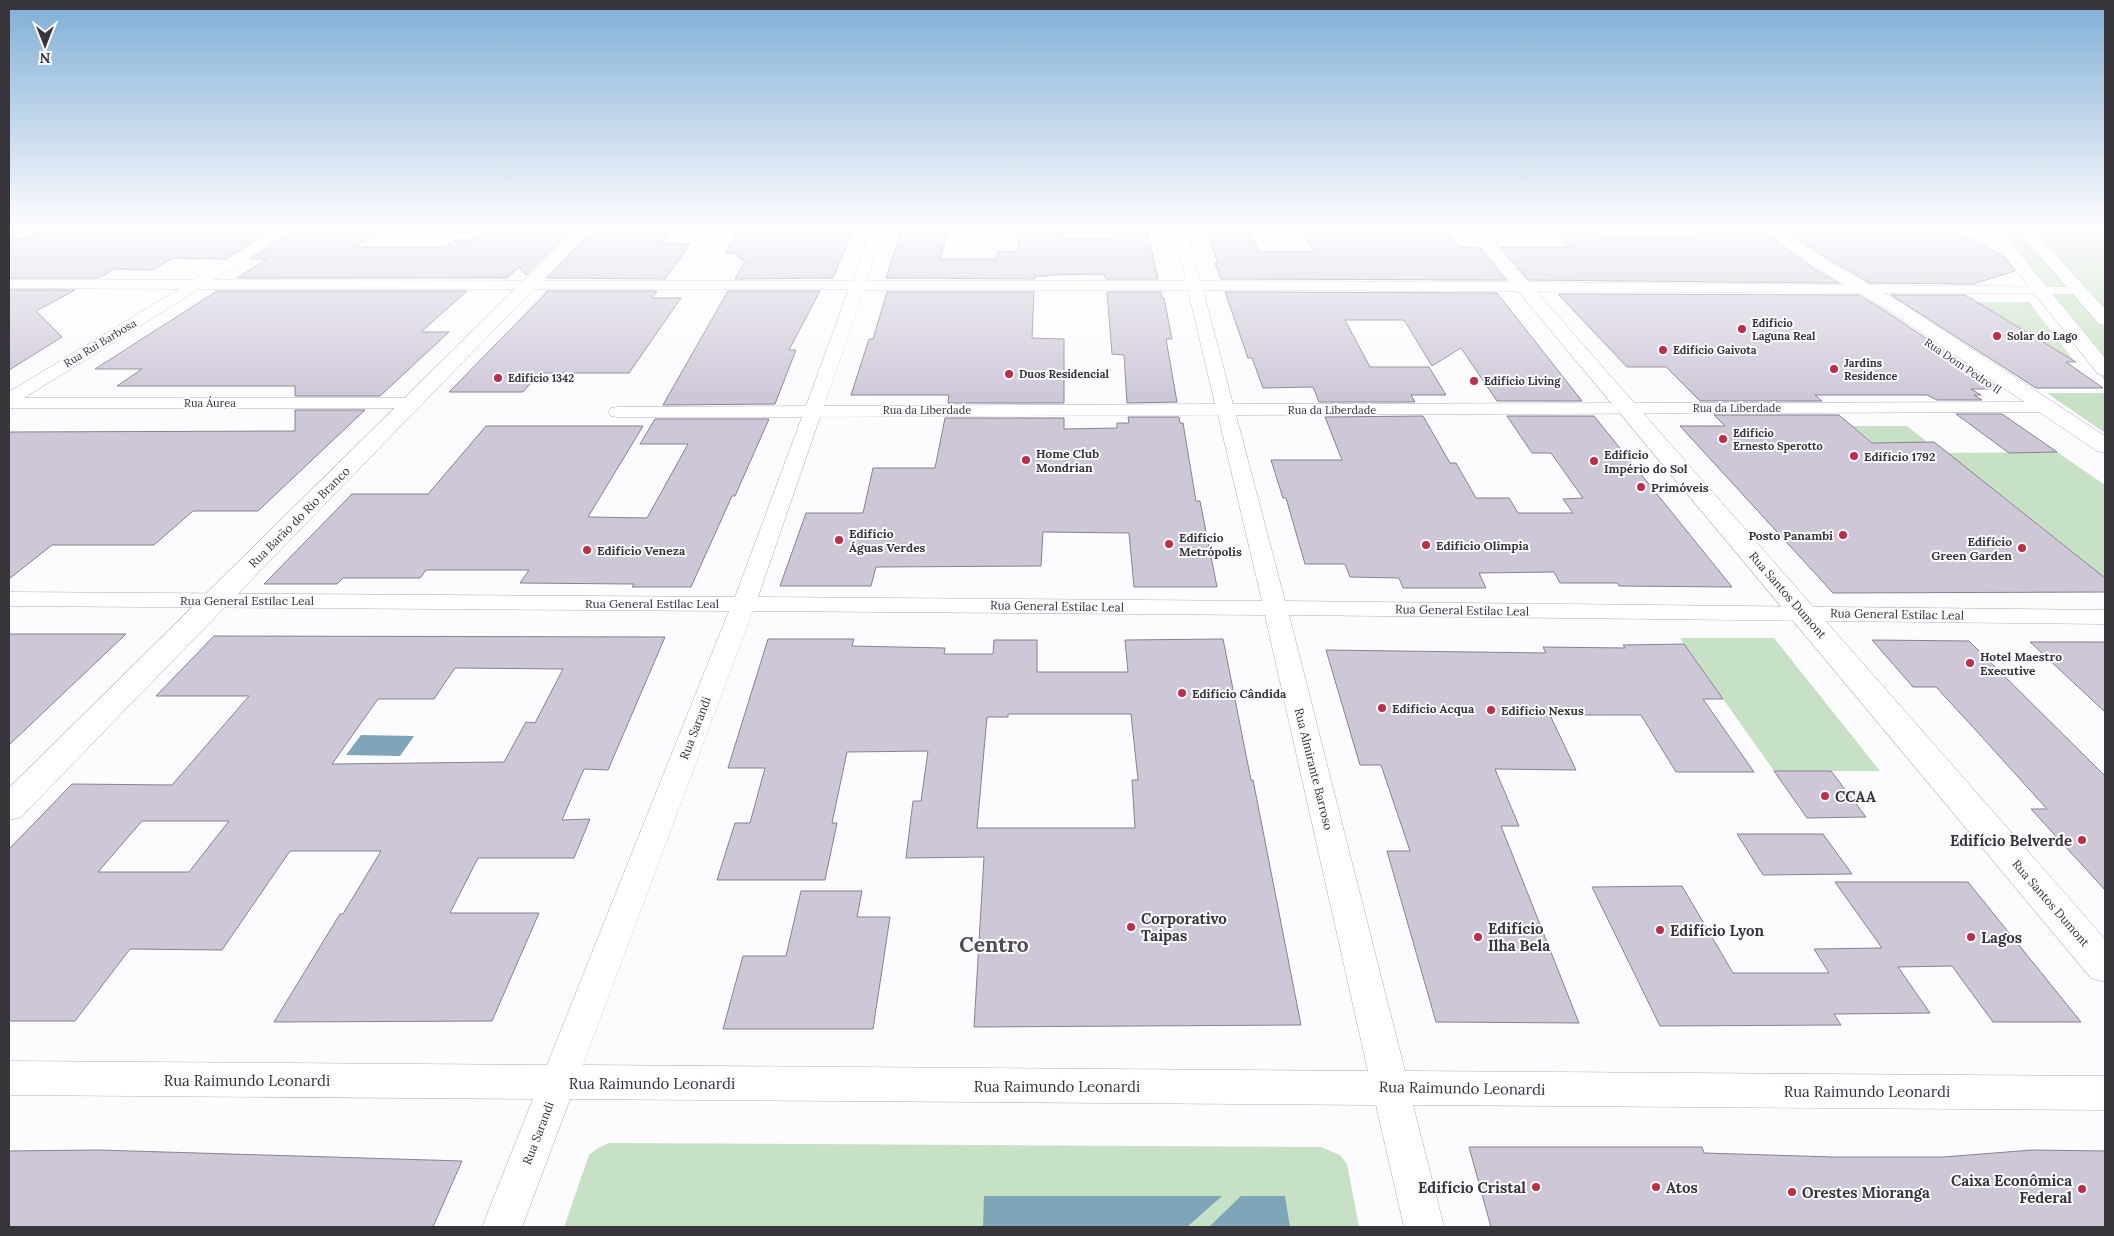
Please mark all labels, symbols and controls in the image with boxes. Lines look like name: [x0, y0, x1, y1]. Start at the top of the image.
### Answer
north arrow: [20, 20, 70, 70]
text: N: [39, 49, 50, 67]
street label: Rua Rui Barbosa: [61, 316, 139, 370]
place label: Edifício Laguna Real: [1752, 316, 1816, 343]
marker: Edifício Laguna Real: [1736, 323, 1748, 335]
place label: Solar do Lago: [2007, 329, 2078, 343]
marker: Solar do Lago: [1991, 330, 2003, 342]
street label: Rua Dom Pedro II: [1922, 335, 2004, 397]
place label: Edifício Gaivota: [1673, 343, 1757, 357]
marker: Edifício Gaivota: [1657, 344, 1669, 356]
place label: Jardins Residence: [1844, 356, 1897, 383]
marker: Jardins Residence: [1828, 363, 1840, 375]
place label: Duos Residencial: [1019, 367, 1109, 381]
marker: Duos Residencial: [1003, 368, 1015, 380]
place label: Edifício 1342: [508, 371, 574, 385]
marker: Edifício 1342: [492, 372, 504, 384]
place label: Edifício Living: [1484, 374, 1561, 388]
marker: Edifício Living: [1468, 375, 1480, 387]
street label: Rua Áurea: [184, 396, 236, 410]
street label: Rua da Liberdade: [1693, 401, 1781, 415]
street label: Rua da Liberdade: [883, 403, 971, 417]
street label: Rua da Liberdade: [1288, 403, 1376, 417]
place label: Edifício Ernesto Sperotto: [1733, 426, 1823, 453]
marker: Edifício Ernesto Sperotto: [1717, 433, 1729, 445]
place label: Home Club Mondrian: [1036, 446, 1099, 475]
place label: Edifício Império do Sol: [1604, 447, 1688, 476]
place label: Edifício 1792: [1864, 449, 1935, 464]
marker: Edifício 1792: [1848, 450, 1860, 462]
marker: Home Club Mondrian: [1020, 454, 1032, 466]
marker: Edifício Império do Sol: [1588, 455, 1600, 467]
street label: Rua Barão do Rio Branco: [245, 463, 353, 571]
place label: Primóveis: [1651, 480, 1709, 495]
marker: Primóveis: [1635, 481, 1647, 493]
place label: Edifício Águas Verdes: [849, 526, 926, 555]
place label: Posto Panambi: [1748, 528, 1833, 543]
marker: Posto Panambi: [1837, 529, 1849, 541]
place label: Edifício Metrópolis: [1179, 530, 1242, 559]
marker: Edifício Águas Verdes: [833, 534, 845, 546]
place label: Edifício Green Garden: [1931, 534, 2012, 563]
marker: Edifício Metrópolis: [1163, 538, 1175, 550]
place label: Edifício Olímpia: [1436, 538, 1529, 553]
marker: Edifício Olímpia: [1420, 539, 1432, 551]
marker: Edifício Green Garden: [2016, 542, 2028, 554]
place label: Edifício Veneza: [597, 543, 686, 558]
marker: Edifício Veneza: [581, 544, 593, 556]
street label: Rua Santos Dumont: [1746, 548, 1830, 642]
street label: Rua General Estilac Leal: [180, 593, 314, 608]
street label: Rua General Estilac Leal: [585, 596, 719, 611]
street label: Rua General Estilac Leal: [990, 597, 1124, 615]
street label: Rua General Estilac Leal: [1395, 601, 1529, 619]
street label: Rua General Estilac Leal: [1830, 605, 1964, 623]
place label: Hotel Maestro Executive: [1980, 649, 2062, 678]
marker: Hotel Maestro Executive: [1964, 657, 1976, 669]
place label: Edifício Cândida: [1192, 686, 1287, 701]
marker: Edifício Cândida: [1176, 687, 1188, 699]
street label: Rua Sarandi: [676, 694, 714, 762]
place label: Edifício Acqua: [1392, 701, 1475, 716]
marker: Edifício Acqua: [1376, 702, 1388, 714]
place label: Edifício Nexus: [1501, 703, 1584, 718]
marker: Edifício Nexus: [1485, 704, 1497, 716]
street label: Rua Almirante Barroso: [1292, 706, 1336, 832]
place label: CCAA: [1835, 787, 1876, 806]
marker: CCAA: [1819, 790, 1831, 802]
place label: Edifício Belverde: [1950, 831, 2072, 850]
marker: Edifício Belverde: [2076, 834, 2088, 846]
street label: Rua Santos Dumont: [2009, 856, 2093, 950]
place label: Corporativo Taipas: [1141, 909, 1227, 945]
place label: Edifício Ilha Bela: [1488, 919, 1550, 955]
marker: Corporativo Taipas: [1125, 921, 1137, 933]
place label: Edifício Lyon: [1670, 921, 1765, 940]
marker: Edifício Lyon: [1654, 924, 1666, 936]
place label: Lagos: [1981, 928, 2022, 947]
district label: Centro: [959, 931, 1029, 958]
marker: Edifício Ilha Bela: [1472, 931, 1484, 943]
marker: Lagos: [1965, 931, 1977, 943]
street label: Rua Raimundo Leonardi: [164, 1071, 330, 1090]
street label: Rua Raimundo Leonardi: [569, 1074, 735, 1093]
street label: Rua Raimundo Leonardi: [974, 1077, 1140, 1096]
street label: Rua Raimundo Leonardi: [1379, 1077, 1545, 1099]
street label: Rua Raimundo Leonardi: [1784, 1082, 1950, 1101]
street label: Rua Sarandi: [519, 1099, 557, 1167]
place label: Caixa Econômica Federal: [1951, 1171, 2072, 1207]
place label: Edifício Cristal: [1418, 1178, 1526, 1197]
place label: Atos: [1666, 1178, 1698, 1197]
marker: Edifício Cristal: [1530, 1181, 1542, 1193]
marker: Atos: [1650, 1181, 1662, 1193]
place label: Orestes Mioranga: [1802, 1183, 1930, 1202]
marker: Caixa Econômica Federal: [2076, 1183, 2088, 1195]
marker: Orestes Mioranga: [1786, 1186, 1798, 1198]

